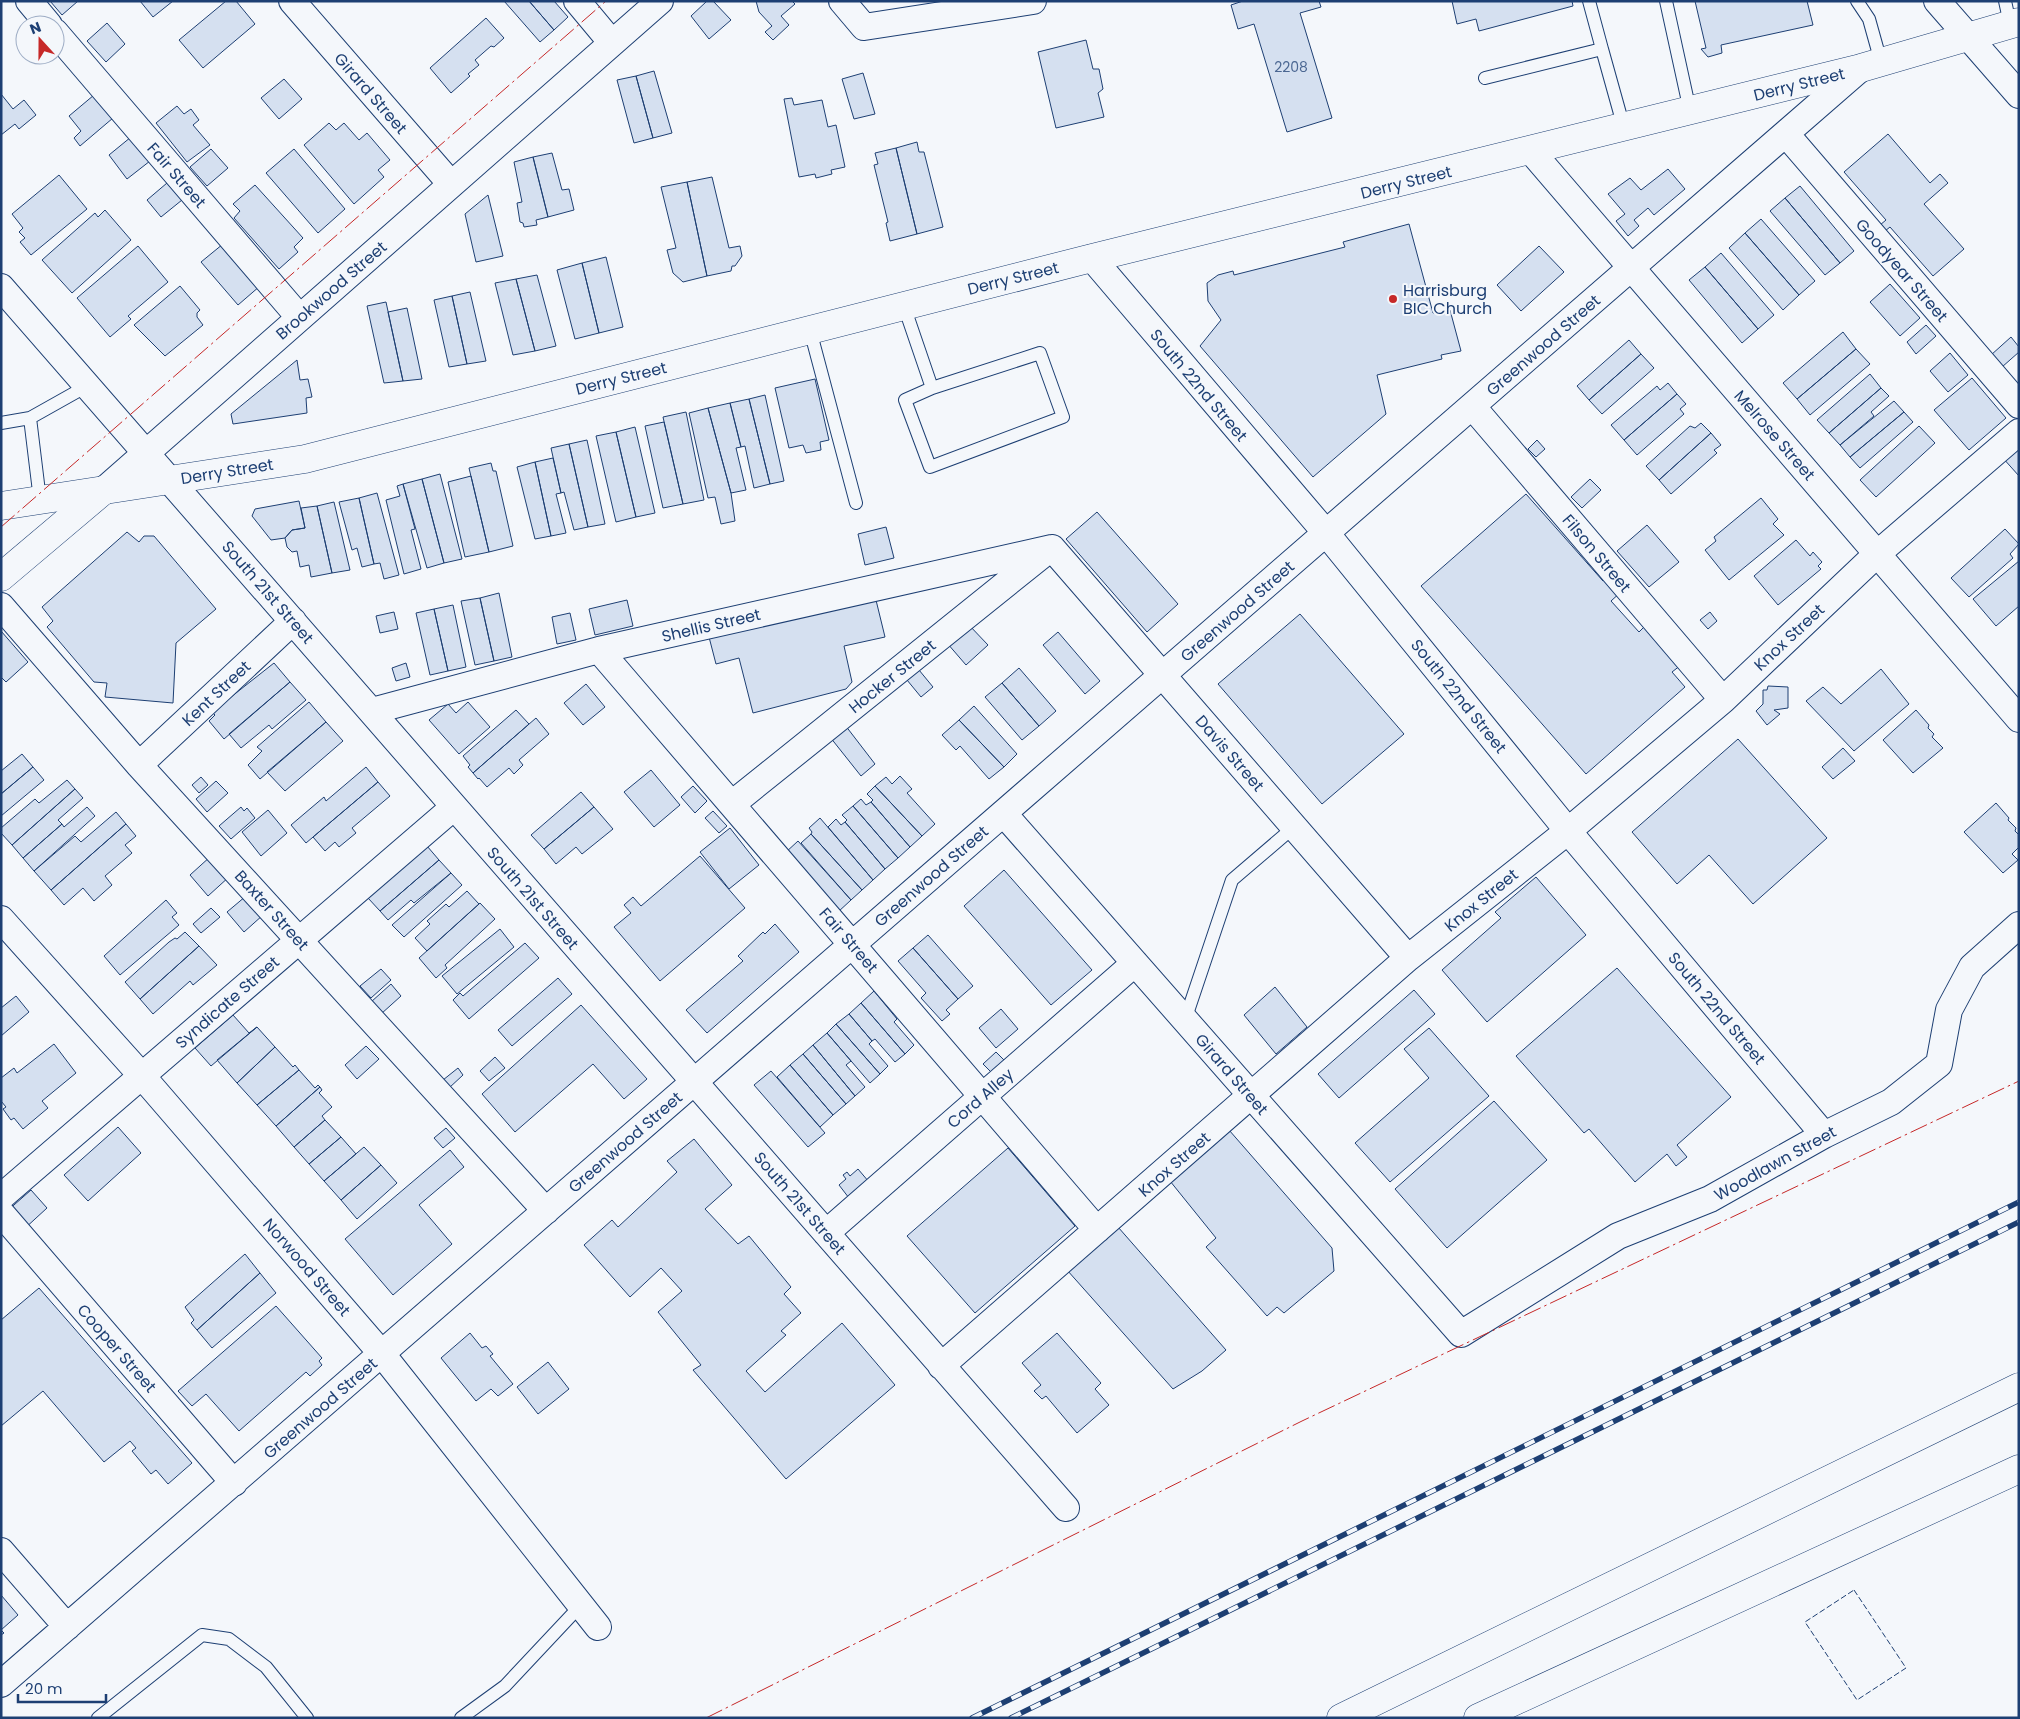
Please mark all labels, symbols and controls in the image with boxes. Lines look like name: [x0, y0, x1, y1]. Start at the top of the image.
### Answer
north arrow: [15, 15, 65, 65]
text: N: [27, 17, 44, 39]
street label: Girard Street: [329, 48, 413, 139]
house number: 2208: [1274, 57, 1308, 77]
street label: Derry Street: [1751, 62, 1847, 107]
street label: Fair Street: [142, 138, 212, 213]
street label: Derry Street: [1358, 160, 1454, 205]
street label: Goodyear Street: [1850, 214, 1953, 327]
street label: Brookwood Street: [271, 236, 392, 345]
street label: Derry Street: [965, 256, 1061, 301]
place label: Harrisburg BIC Church: [1403, 279, 1492, 320]
street label: Greenwood Street: [1481, 289, 1605, 401]
marker: Harrisburg BIC Church: [1387, 293, 1399, 305]
street label: South 22nd Street: [1145, 324, 1253, 447]
street label: Derry Street: [573, 356, 669, 401]
street label: Melrose Street: [1729, 385, 1821, 486]
street label: Derry Street: [179, 453, 275, 490]
street label: Filson Street: [1557, 509, 1636, 598]
street label: South 21st Street: [216, 536, 319, 649]
street label: Greenwood Street: [1175, 555, 1299, 667]
street label: Knox Street: [1749, 599, 1830, 676]
street label: Shellis Street: [659, 603, 763, 648]
street label: Hocker Street: [844, 634, 941, 719]
street label: South 22nd Street: [1405, 634, 1512, 758]
street label: Kent Street: [177, 655, 256, 731]
street label: Davis Street: [1190, 710, 1269, 797]
street label: Greenwood Street: [869, 820, 993, 932]
street label: South 21st Street: [481, 842, 584, 955]
street label: Knox Street: [1440, 863, 1523, 937]
street label: Baxter Street: [229, 865, 314, 956]
street label: Fair Street: [814, 903, 884, 978]
street label: South 22nd Street: [1663, 947, 1771, 1070]
street label: Syndicate Street: [170, 951, 284, 1054]
street label: Girard Street: [1190, 1029, 1274, 1120]
street label: Cord Alley: [942, 1063, 1019, 1134]
street label: Greenwood Street: [563, 1086, 687, 1198]
street label: Woodlawn Street: [1710, 1120, 1841, 1207]
street label: Knox Street: [1133, 1126, 1216, 1202]
street label: South 21st Street: [748, 1147, 851, 1260]
street label: Norwood Street: [258, 1213, 356, 1321]
street label: Cooper Street: [72, 1299, 162, 1398]
street label: Greenwood Street: [258, 1352, 382, 1464]
scale bar: [18, 1672, 105, 1704]
text: 20 m: [25, 1678, 63, 1699]

